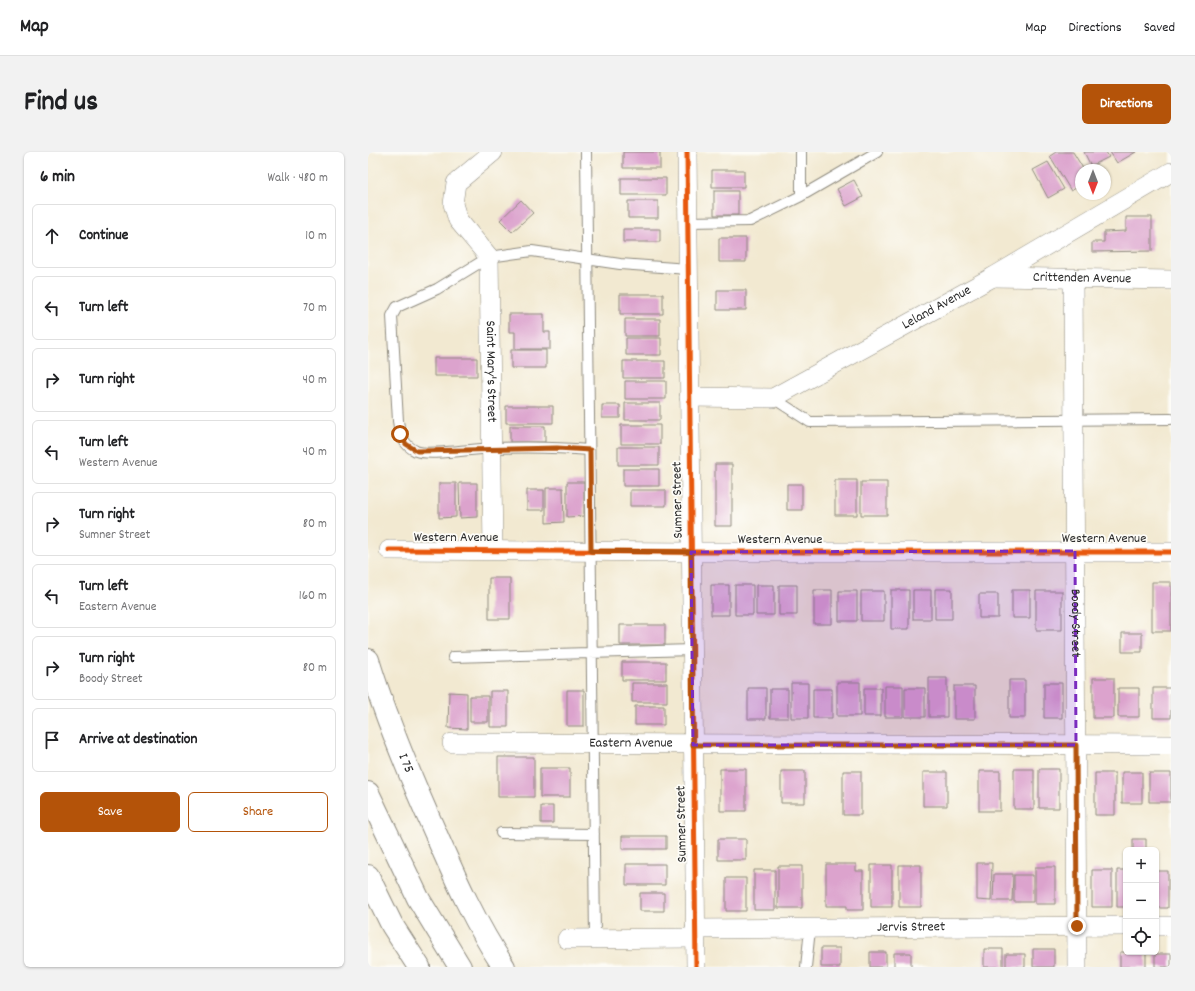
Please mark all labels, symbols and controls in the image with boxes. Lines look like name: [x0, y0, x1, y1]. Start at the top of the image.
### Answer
text: Map: [20, 14, 49, 41]
text: Map: [1025, 18, 1047, 38]
text: Directions: [1069, 18, 1122, 38]
text: Saved: [1144, 18, 1175, 38]
text: Find us: [24, 84, 98, 124]
button: Directions: [1082, 84, 1171, 124]
north arrow: [1075, 164, 1111, 200]
text: 6 min: [40, 166, 75, 190]
text: Walk · 480 m: [267, 169, 328, 188]
icon: ahead: [41, 225, 63, 247]
text: Continue: [79, 225, 128, 247]
text: 10 m: [305, 227, 327, 246]
street label: Crittenden Avenue: [1033, 268, 1131, 289]
street label: Leland Avenue: [899, 281, 975, 335]
icon: left: [41, 297, 63, 319]
text: Turn left: [79, 297, 128, 319]
text: 70 m: [303, 299, 327, 318]
street label: Saint Mary's Street: [480, 320, 501, 423]
icon: right: [41, 369, 63, 391]
text: Turn right: [79, 369, 135, 391]
text: 40 m: [303, 371, 327, 390]
route start: [391, 425, 409, 443]
text: Turn left: [79, 432, 128, 454]
icon: left: [41, 441, 63, 463]
text: 40 m: [303, 443, 327, 462]
text: Western Avenue: [79, 454, 158, 473]
street label: Sumner Street: [667, 461, 689, 539]
text: Turn right: [79, 504, 135, 526]
icon: right: [41, 513, 63, 535]
text: 80 m: [303, 515, 327, 534]
text: Sumner Street: [79, 526, 150, 545]
street label: Western Avenue: [414, 528, 498, 548]
street label: Western Avenue: [1062, 529, 1146, 549]
street label: Western Avenue: [738, 530, 822, 550]
text: Turn left: [79, 576, 128, 598]
icon: left: [41, 585, 63, 607]
text: 160 m: [299, 587, 327, 606]
street label: Boody Street: [1065, 589, 1085, 657]
text: Eastern Avenue: [79, 598, 156, 617]
text: Turn right: [79, 648, 135, 670]
icon: right: [41, 657, 63, 679]
text: 80 m: [303, 659, 327, 678]
text: Boody Street: [79, 670, 143, 689]
icon: arrive: [41, 729, 63, 751]
text: Arrive at destination: [79, 729, 197, 751]
street label: Eastern Avenue: [589, 733, 673, 754]
street label: I 75: [393, 751, 418, 776]
street label: Sumner Street: [671, 785, 693, 863]
button: Save: [40, 792, 180, 832]
button: Share: [188, 792, 328, 832]
map controls: [1123, 847, 1159, 955]
button: +: [1123, 847, 1159, 883]
button: −: [1123, 883, 1159, 919]
street label: Jervis Street: [877, 917, 945, 938]
route end: [1068, 917, 1086, 935]
button: locate: [1123, 919, 1159, 955]

